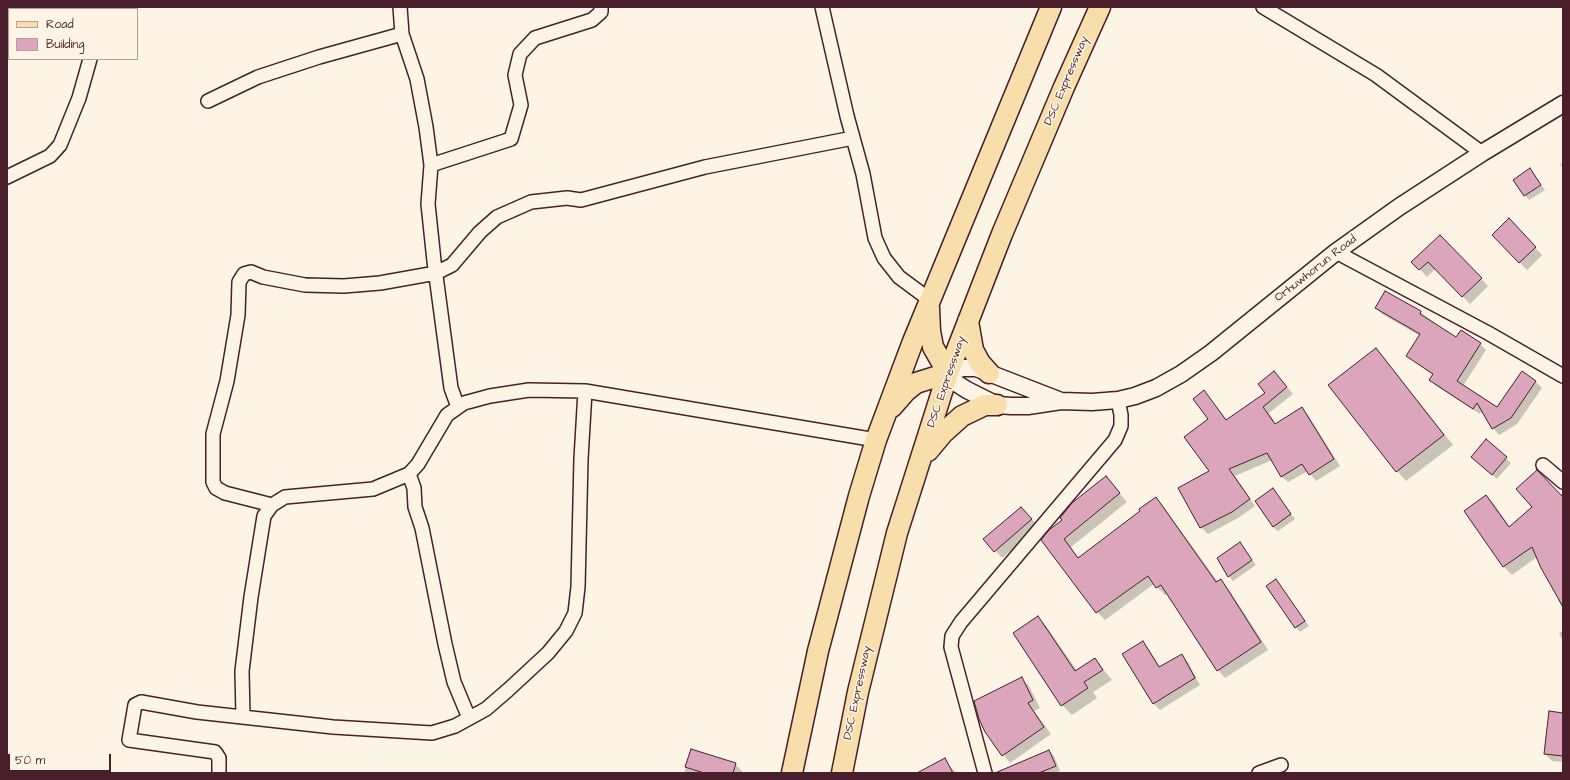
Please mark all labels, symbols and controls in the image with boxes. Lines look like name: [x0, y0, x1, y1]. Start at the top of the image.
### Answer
legend: [8, 8, 138, 60]
text: Road: [46, 16, 74, 33]
street label: DSC Expressway: [1042, 34, 1092, 128]
text: Building: [46, 36, 84, 53]
street label: Orhuwhorun Road: [1272, 232, 1360, 306]
street label: DSC Expressway: [925, 334, 969, 430]
street label: DSC Expressway: [841, 645, 875, 741]
scale bar: [10, 746, 113, 772]
text: 50 m: [15, 752, 45, 769]

